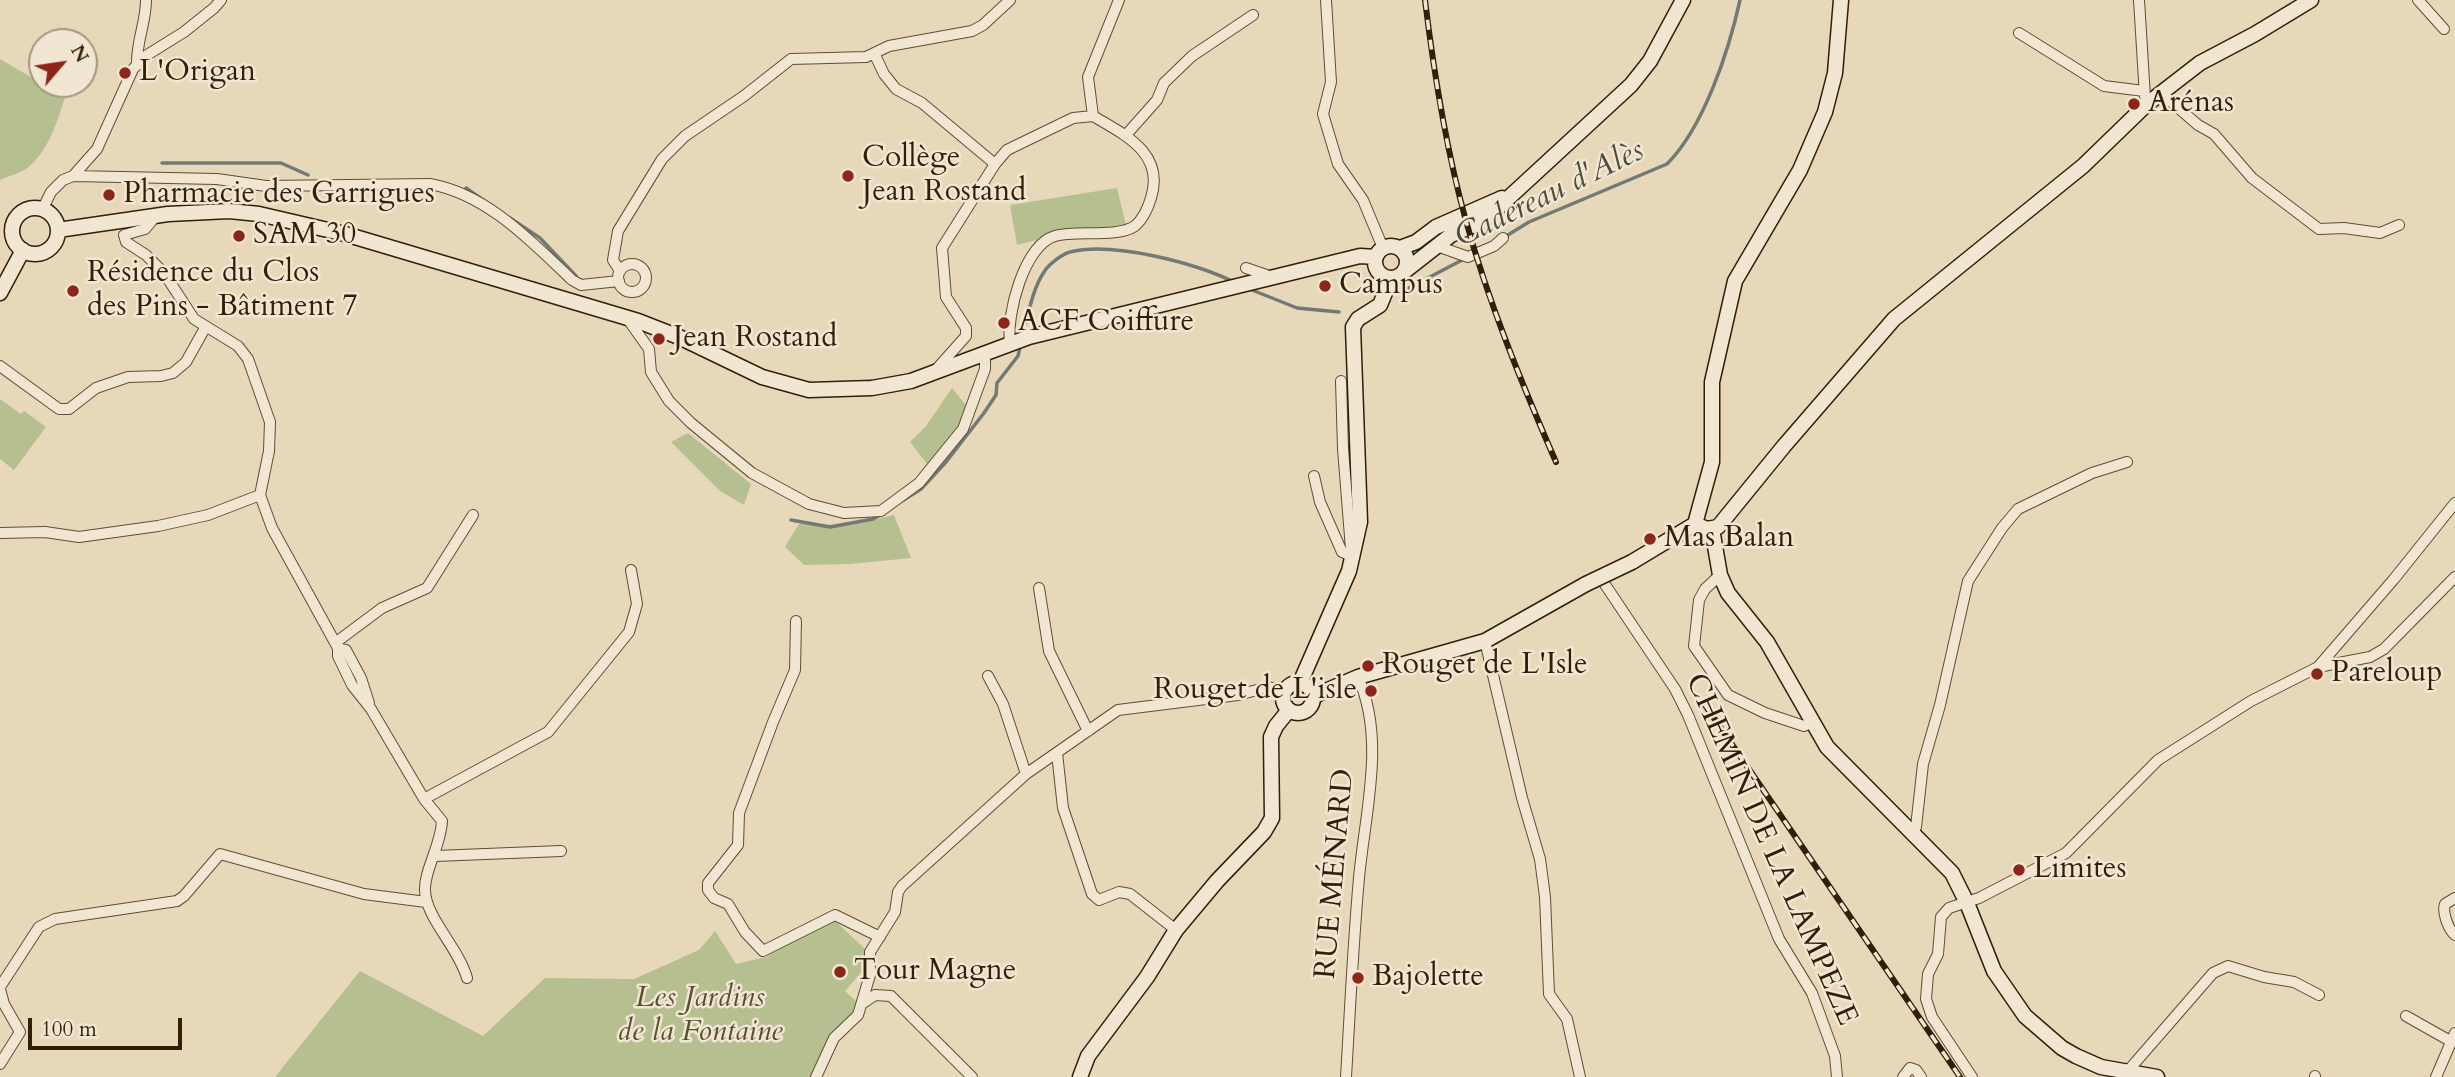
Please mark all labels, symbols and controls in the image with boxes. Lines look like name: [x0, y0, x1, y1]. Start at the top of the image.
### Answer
north arrow: [28, 28, 98, 98]
text: N: [64, 40, 95, 67]
place label: L'Origan: [139, 55, 256, 91]
marker: L'Origan: [117, 65, 133, 81]
place label: Arénas: [2148, 86, 2234, 122]
marker: Arénas: [2126, 96, 2142, 112]
water label: Cadereau d'Alès: [1449, 133, 1651, 257]
place label: Collège Jean Rostand: [862, 141, 1026, 212]
marker: Collège Jean Rostand: [840, 168, 856, 184]
place label: Pharmacie des Garrigues: [123, 177, 435, 213]
marker: Pharmacie des Garrigues: [101, 187, 117, 203]
place label: SAM 30: [253, 218, 356, 254]
marker: SAM 30: [231, 228, 247, 244]
place label: Résidence du Clos des Pins - Bâtiment 7: [87, 256, 358, 326]
place label: Campus: [1339, 268, 1443, 304]
marker: Campus: [1317, 278, 1333, 294]
marker: Résidence du Clos des Pins - Bâtiment 7: [65, 283, 81, 299]
place label: ACF Coiffure: [1018, 305, 1194, 341]
marker: ACF Coiffure: [996, 315, 1012, 331]
place label: Jean Rostand: [673, 321, 837, 357]
marker: Jean Rostand: [651, 331, 667, 347]
place label: Mas Balan: [1664, 521, 1794, 557]
marker: Mas Balan: [1642, 531, 1658, 547]
place label: Rouget de L'Isle: [1382, 648, 1588, 684]
place label: Pareloup: [2331, 656, 2443, 692]
marker: Rouget de L'Isle: [1360, 658, 1376, 674]
marker: Pareloup: [2309, 666, 2325, 682]
street label: CHEMIN DE LA LAMPEZE: [1676, 669, 1864, 1031]
place label: Rouget de L'isle: [1153, 673, 1357, 709]
marker: Rouget de L'isle: [1363, 683, 1379, 699]
street label: RUE MÉNARD: [1309, 767, 1363, 981]
place label: Limites: [2033, 852, 2127, 888]
marker: Limites: [2011, 862, 2027, 878]
place label: Tour Magne: [854, 954, 1016, 990]
place label: Bajolette: [1372, 960, 1484, 996]
marker: Tour Magne: [832, 964, 848, 980]
marker: Bajolette: [1350, 970, 1366, 986]
park label: Les Jardins de la Fontaine: [617, 981, 783, 1052]
scale bar: [32, 1004, 186, 1048]
text: 100 m: [41, 1015, 97, 1044]

